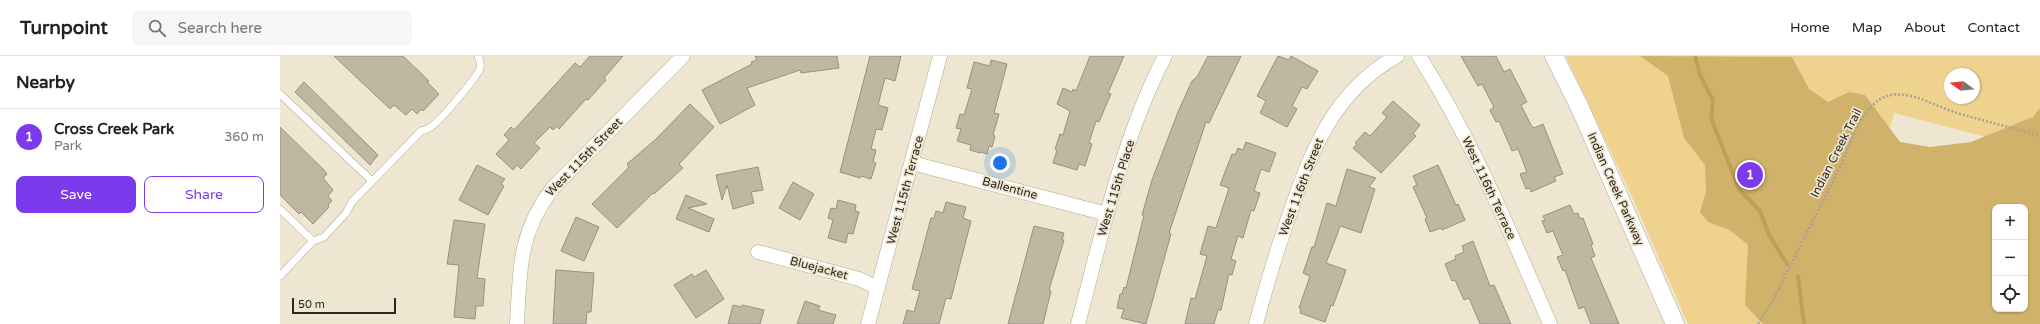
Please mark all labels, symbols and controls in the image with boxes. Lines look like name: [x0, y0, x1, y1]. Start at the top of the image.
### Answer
search box: [132, 10, 412, 46]
text: Turnpoint: [20, 17, 108, 39]
icon: search: [146, 17, 168, 39]
text: Search here: [178, 19, 262, 37]
text: Home: [1790, 19, 1830, 36]
text: Map: [1852, 19, 1882, 36]
text: About: [1904, 19, 1946, 36]
text: Contact: [1968, 19, 2020, 36]
north arrow: [1944, 68, 1980, 104]
text: Nearby: [16, 72, 75, 93]
street label: Indian Creek Trail: [1807, 106, 1865, 200]
street label: West 115th Street: [543, 115, 625, 199]
text: Cross Creek Park: [54, 120, 174, 138]
text: 1: [25, 129, 33, 145]
text: 360 m: [224, 129, 264, 145]
street label: Indian Creek Parkway: [1585, 130, 1648, 248]
street label: West 115th Terrace: [884, 134, 926, 246]
street label: West 116th Terrace: [1459, 134, 1519, 242]
street label: West 116th Street: [1276, 136, 1326, 238]
text: Park: [54, 138, 82, 154]
street label: West 115th Place: [1095, 138, 1137, 238]
your location: [990, 153, 1010, 173]
pin: 1: [1737, 160, 1763, 190]
street label: Ballentine: [981, 174, 1039, 202]
button: Save: [16, 176, 136, 213]
button: Share: [144, 176, 264, 213]
map controls: [1992, 204, 2028, 312]
button: +: [1992, 204, 2028, 240]
button: −: [1992, 240, 2028, 276]
street label: Bluejacket: [789, 254, 850, 283]
button: locate: [1992, 276, 2028, 312]
scale bar: [292, 296, 396, 315]
text: 50 m: [298, 298, 325, 311]

